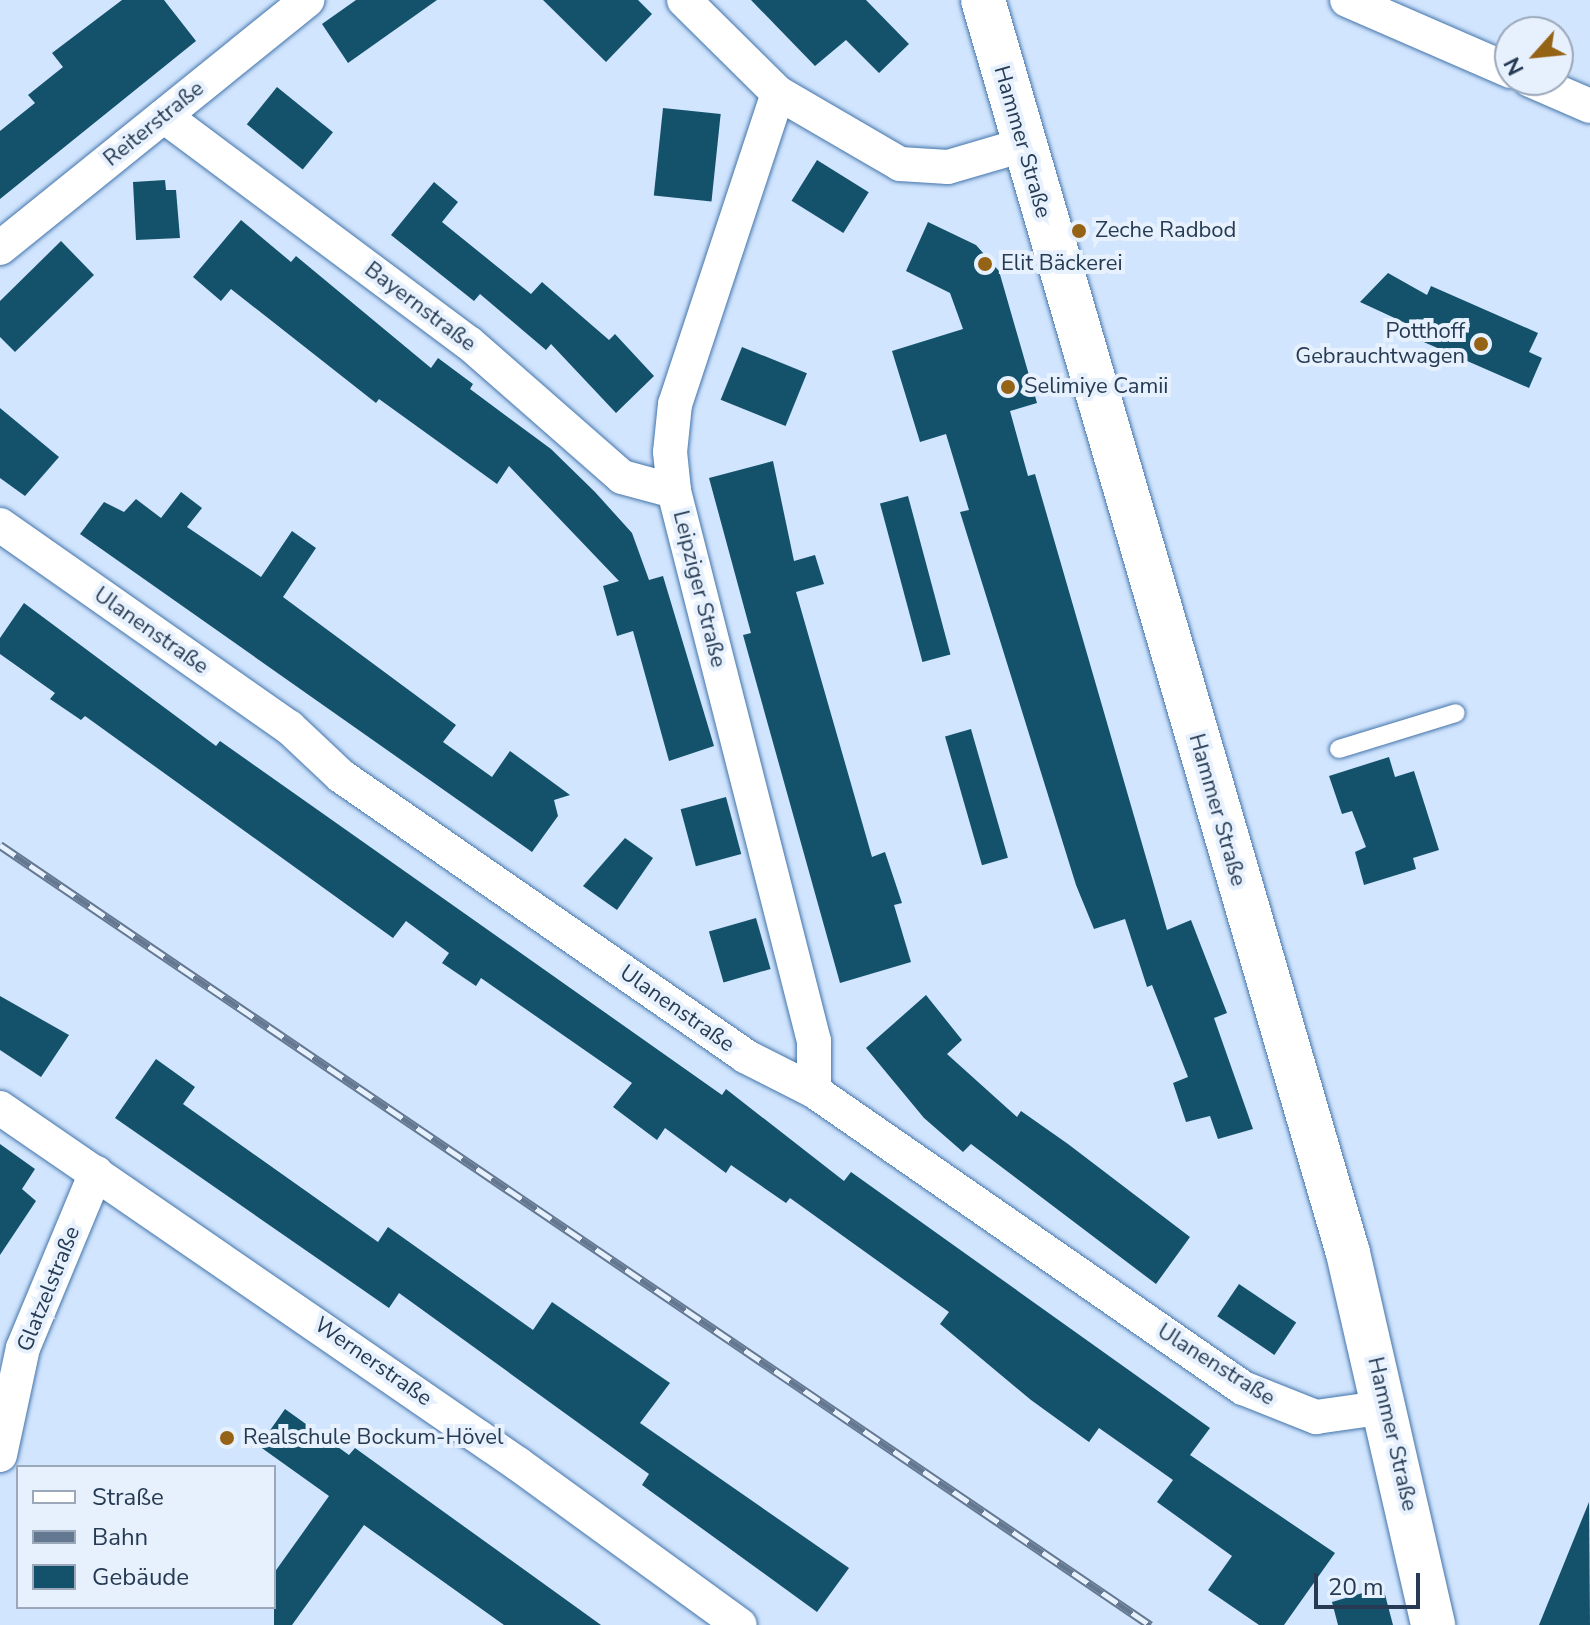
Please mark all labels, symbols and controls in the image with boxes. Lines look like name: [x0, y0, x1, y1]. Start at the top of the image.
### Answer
north arrow: [1494, 16, 1574, 96]
text: N: [1497, 52, 1532, 80]
street label: Hammer Straße: [988, 63, 1056, 221]
street label: Reiterstraße: [99, 76, 209, 172]
place label: Zeche Radbod: [1095, 218, 1236, 244]
marker: Zeche Radbod: [1070, 222, 1088, 240]
place label: Elit Bäckerei: [1001, 251, 1122, 277]
marker: Elit Bäckerei: [976, 255, 994, 273]
street label: Bayernstraße: [359, 257, 481, 357]
place label: Potthoff Gebrauchtwagen: [1295, 318, 1465, 370]
marker: Potthoff Gebrauchtwagen: [1472, 335, 1490, 353]
place label: Selimiye Camii: [1024, 374, 1168, 400]
marker: Selimiye Camii: [999, 378, 1017, 396]
street label: Leipziger Straße: [667, 508, 731, 670]
street label: Ulanenstraße: [89, 582, 213, 680]
street label: Hammer Straße: [1183, 731, 1251, 889]
street label: Ulanenstraße: [615, 960, 739, 1058]
street label: Glatzelstraße: [12, 1223, 86, 1355]
street label: Wernerstraße: [309, 1312, 437, 1412]
street label: Ulanenstraße: [1152, 1318, 1280, 1412]
street label: Hammer Straße: [1361, 1354, 1423, 1514]
place label: Realschule Bockum-Hövel: [243, 1425, 504, 1451]
marker: Realschule Bockum-Hövel: [218, 1429, 236, 1447]
legend: [16, 1465, 276, 1609]
text: Straße: [92, 1481, 164, 1513]
text: Bahn: [92, 1521, 148, 1553]
scale bar: [1318, 1557, 1424, 1607]
text: Gebäude: [92, 1561, 189, 1593]
text: 20 m: [1328, 1571, 1384, 1603]

